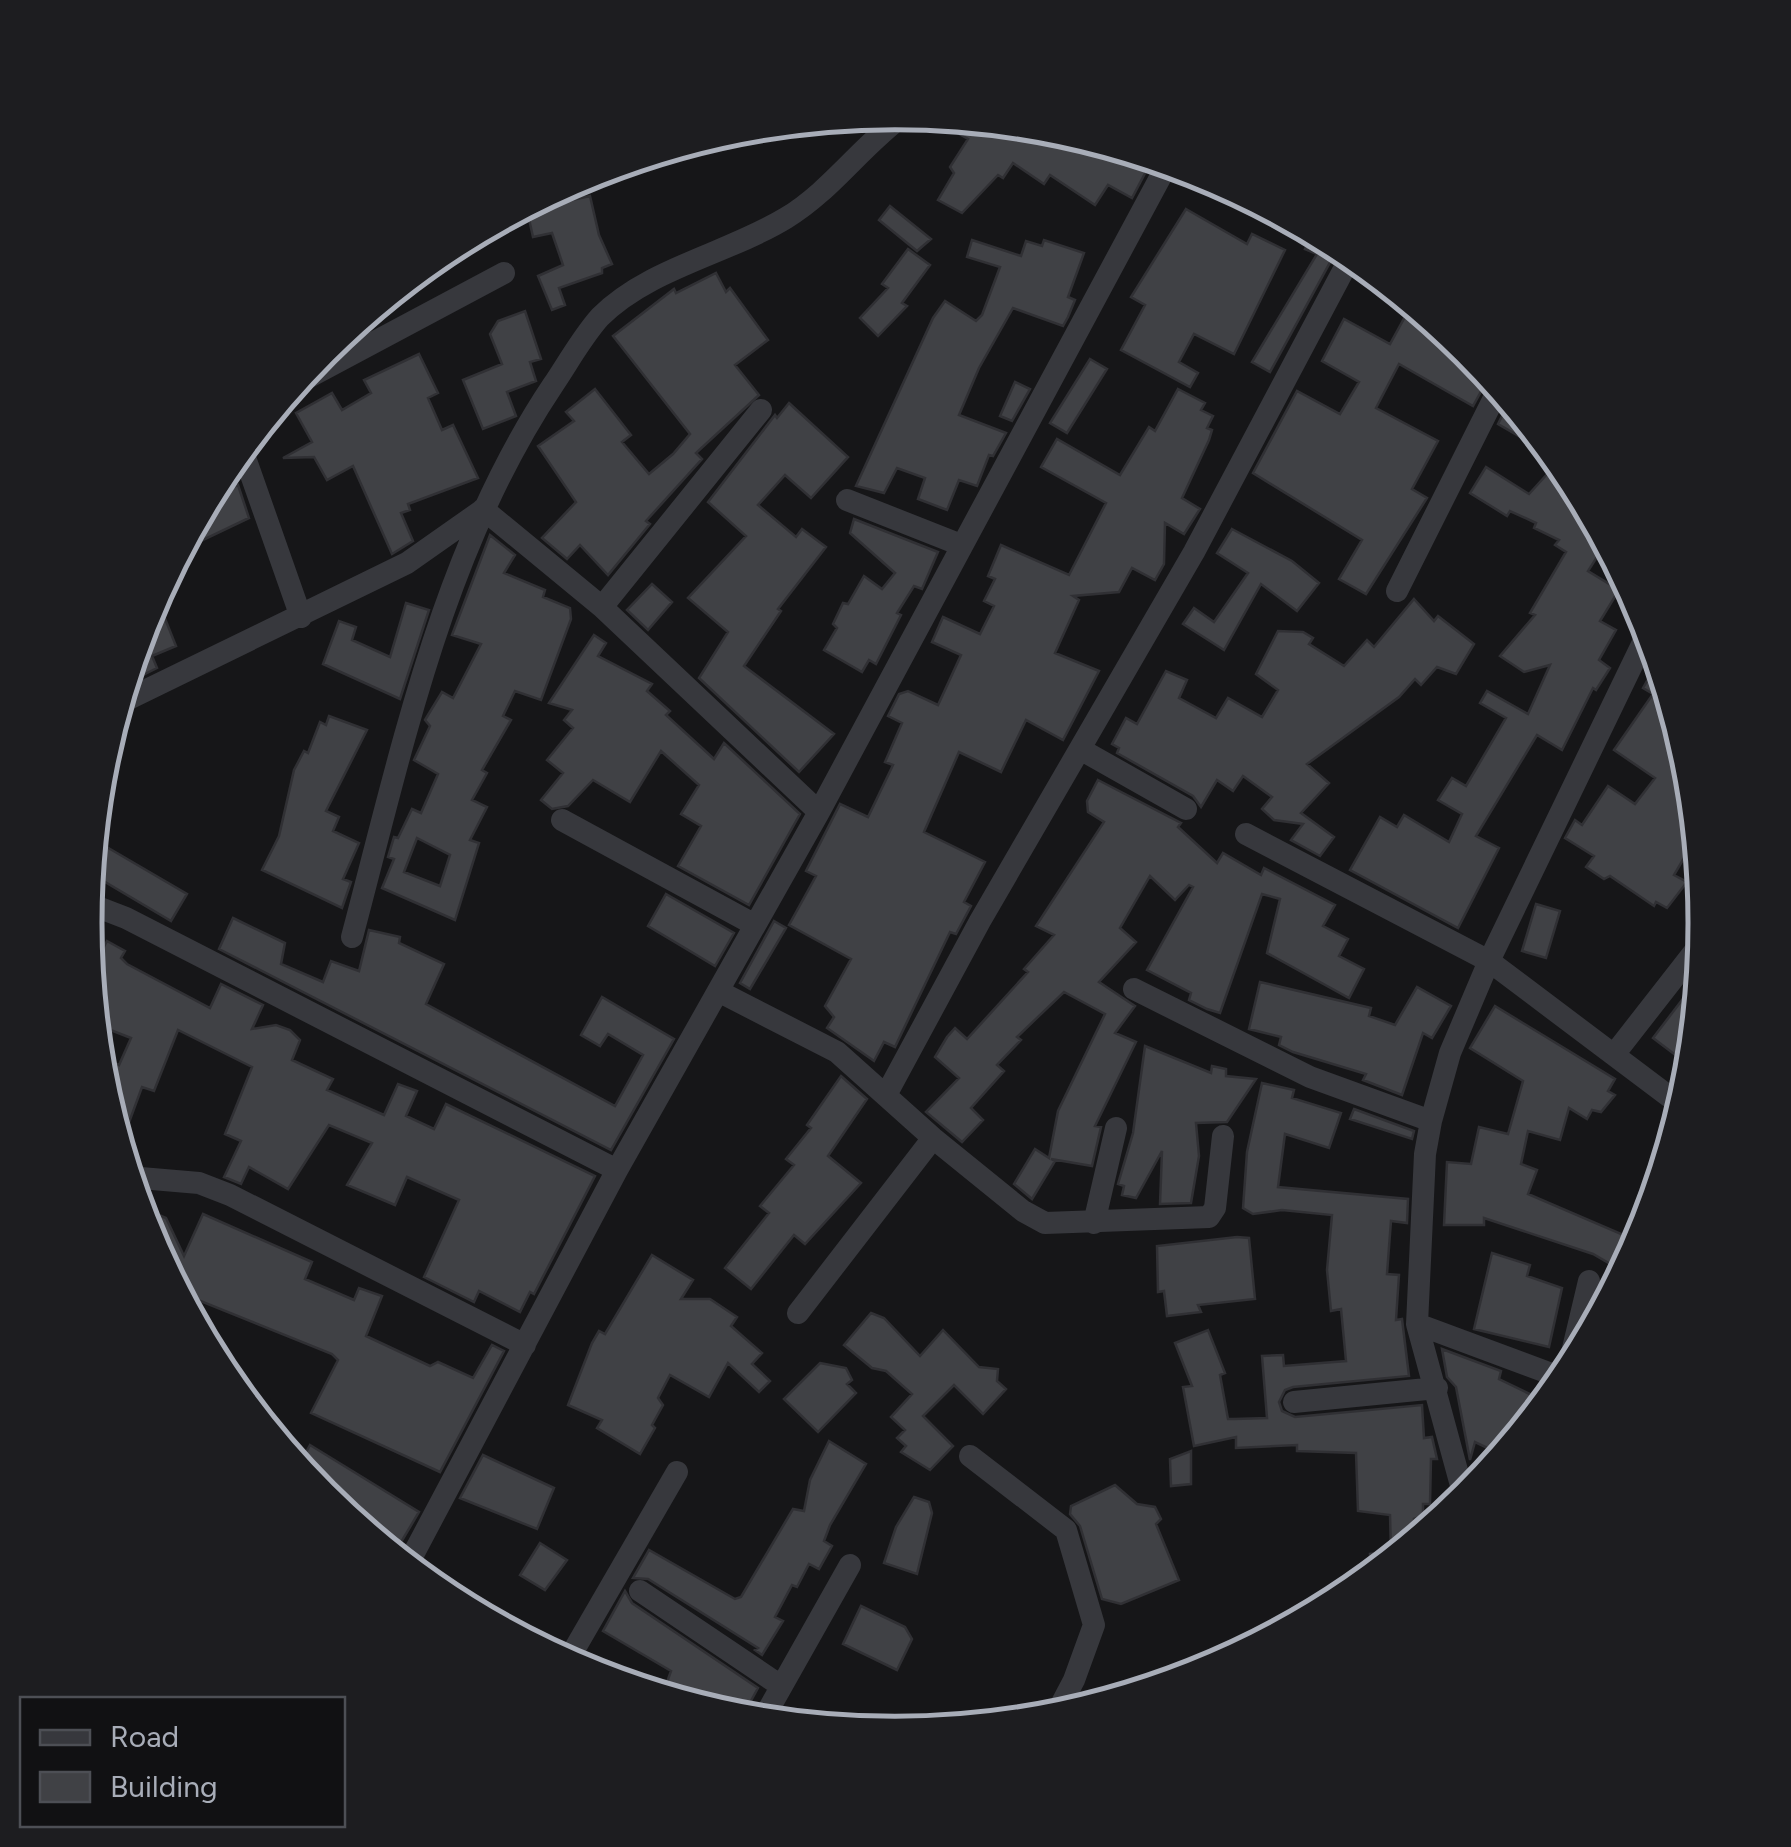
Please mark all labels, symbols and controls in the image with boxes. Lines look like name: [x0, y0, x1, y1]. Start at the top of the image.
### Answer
legend: [20, 1697, 345, 1827]
text: Road: [110, 1718, 179, 1755]
text: Building: [110, 1768, 218, 1805]

